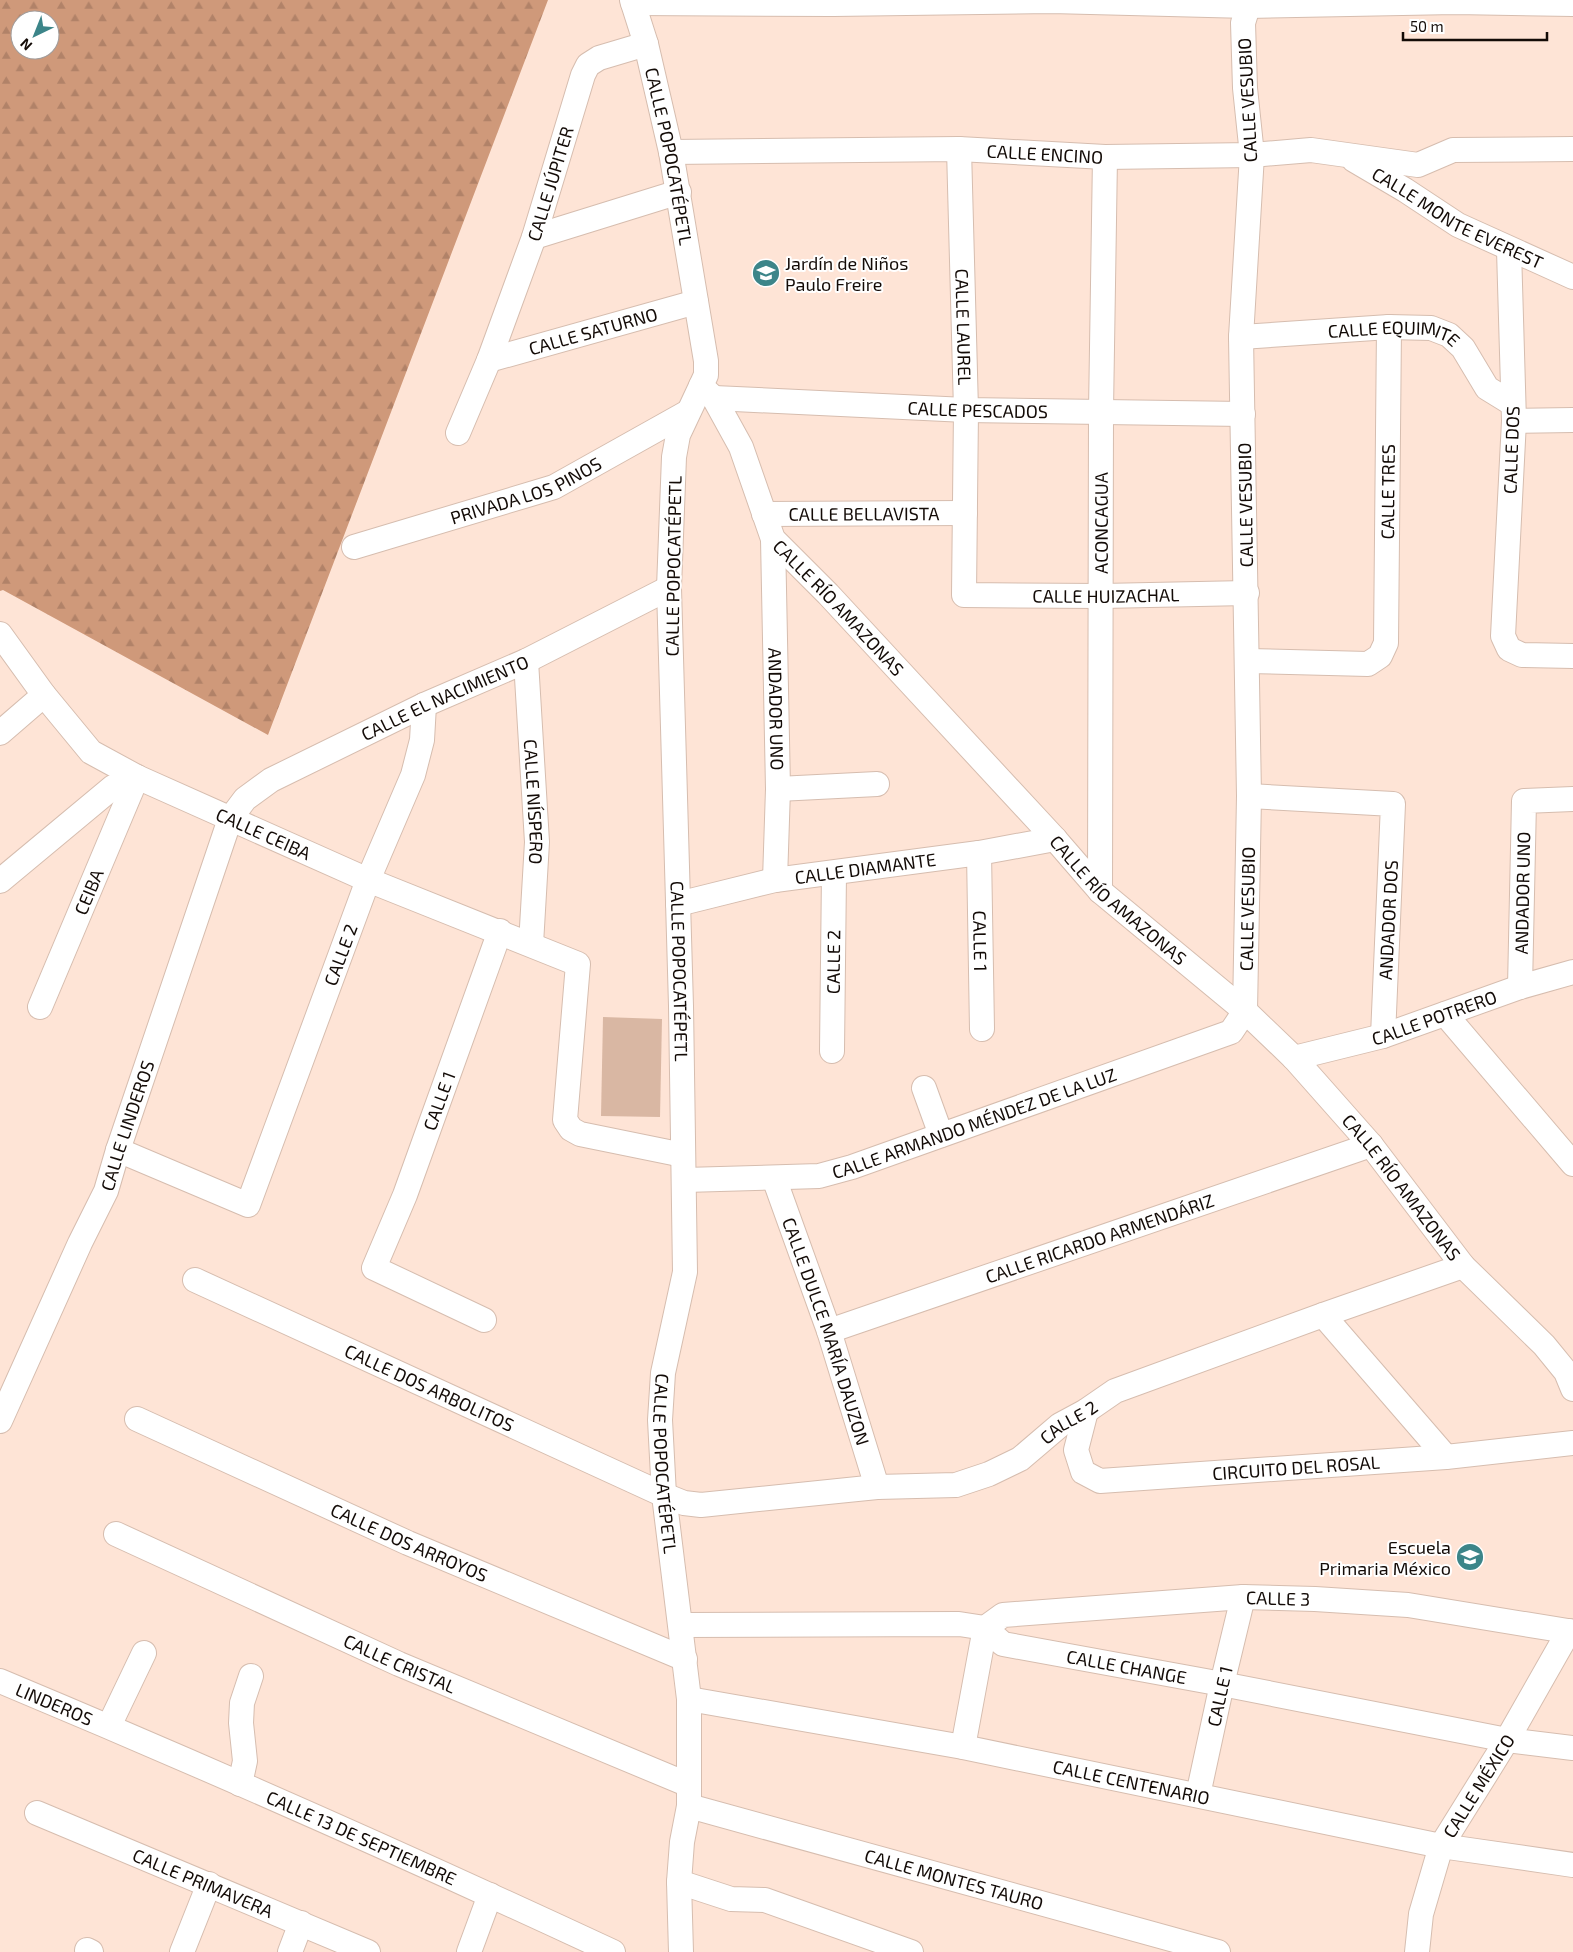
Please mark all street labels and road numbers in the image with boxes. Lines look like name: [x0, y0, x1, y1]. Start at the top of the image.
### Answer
street label: CALLE VESUBIO: [1233, 37, 1261, 163]
street label: CALLE POPOCATÉPETL: [641, 65, 697, 247]
street label: CALLE JÚPITER: [522, 124, 578, 244]
street label: CALLE ENCINO: [986, 140, 1104, 168]
street label: CALLE MONTE EVEREST: [1368, 162, 1547, 273]
street label: CALLE LAUREL: [951, 268, 976, 386]
street label: CALLE SATURNO: [526, 302, 660, 359]
street label: CALLE EQUIMITE: [1327, 316, 1465, 351]
street label: CALLE PESCADOS: [907, 396, 1048, 422]
street label: CALLE DOS: [1498, 406, 1524, 494]
street label: CALLE VESUBIO: [1233, 442, 1257, 568]
street label: CALLE TRES: [1376, 444, 1399, 540]
street label: PRIVADA LOS PINOS: [448, 452, 605, 529]
street label: ACONCAGUA: [1090, 471, 1112, 574]
street label: CALLE POPOCATÉPETL: [660, 475, 686, 657]
street label: CALLE BELLAVISTA: [788, 502, 940, 525]
street label: CALLE RÍO AMAZONAS: [769, 535, 909, 680]
street label: CALLE HUIZACHAL: [1032, 583, 1180, 607]
street label: ANDADOR UNO: [764, 647, 789, 771]
street label: CALLE EL NACIMIENTO: [357, 650, 532, 745]
street label: CALLE NÍSPERO: [520, 738, 548, 865]
street label: CALLE CEIBA: [213, 803, 315, 864]
street label: CALLE RÍO AMAZONAS: [1046, 830, 1191, 969]
street label: ANDADOR UNO: [1510, 831, 1534, 955]
street label: CALLE VESUBIO: [1235, 846, 1259, 971]
street label: CALLE DIAMANTE: [793, 848, 937, 888]
street label: ANDADOR DOS: [1374, 859, 1402, 981]
street label: CEIBA: [69, 865, 108, 918]
street label: CALLE POPOCATÉPETL: [666, 881, 693, 1062]
street label: CALLE 1: [969, 910, 992, 972]
street label: CALLE 2: [319, 921, 362, 989]
street label: CALLE 2: [822, 930, 844, 994]
street label: CALLE POTRERO: [1369, 985, 1500, 1049]
street label: CALLE LINDEROS: [96, 1057, 159, 1193]
street label: CALLE ARMANDO MÉNDEZ DE LA LUZ: [830, 1063, 1119, 1183]
street label: CALLE 1: [418, 1068, 460, 1133]
street label: CALLE RÍO AMAZONAS: [1338, 1109, 1466, 1265]
street label: CALLE RICARDO ARMENDÁRIZ: [982, 1189, 1217, 1288]
street label: CALLE DULCE MARÍA DAUZON: [778, 1214, 874, 1448]
street label: CALLE DOS ARBOLITOS: [341, 1339, 518, 1436]
street label: CALLE POPOCATÉPETL: [649, 1373, 682, 1555]
street label: CALLE 2: [1035, 1396, 1102, 1449]
street label: CIRCUITO DEL ROSAL: [1211, 1451, 1381, 1484]
street label: CALLE DOS ARROYOS: [327, 1498, 491, 1586]
street label: CALLE 3: [1246, 1586, 1310, 1610]
street label: CALLE CRISTAL: [340, 1629, 459, 1698]
street label: CALLE CHANGE: [1065, 1645, 1188, 1688]
street label: CALLE 1: [1202, 1664, 1237, 1729]
street label: LINDEROS: [12, 1678, 96, 1730]
street label: CALLE MÉXICO: [1438, 1730, 1519, 1842]
street label: CALLE CENTENARIO: [1051, 1755, 1212, 1809]
street label: CALLE 13 DE SEPTIEMBRE: [263, 1786, 460, 1890]
street label: CALLE PRIMAVERA: [129, 1843, 277, 1922]
street label: CALLE MONTES TAURO: [862, 1844, 1046, 1914]

